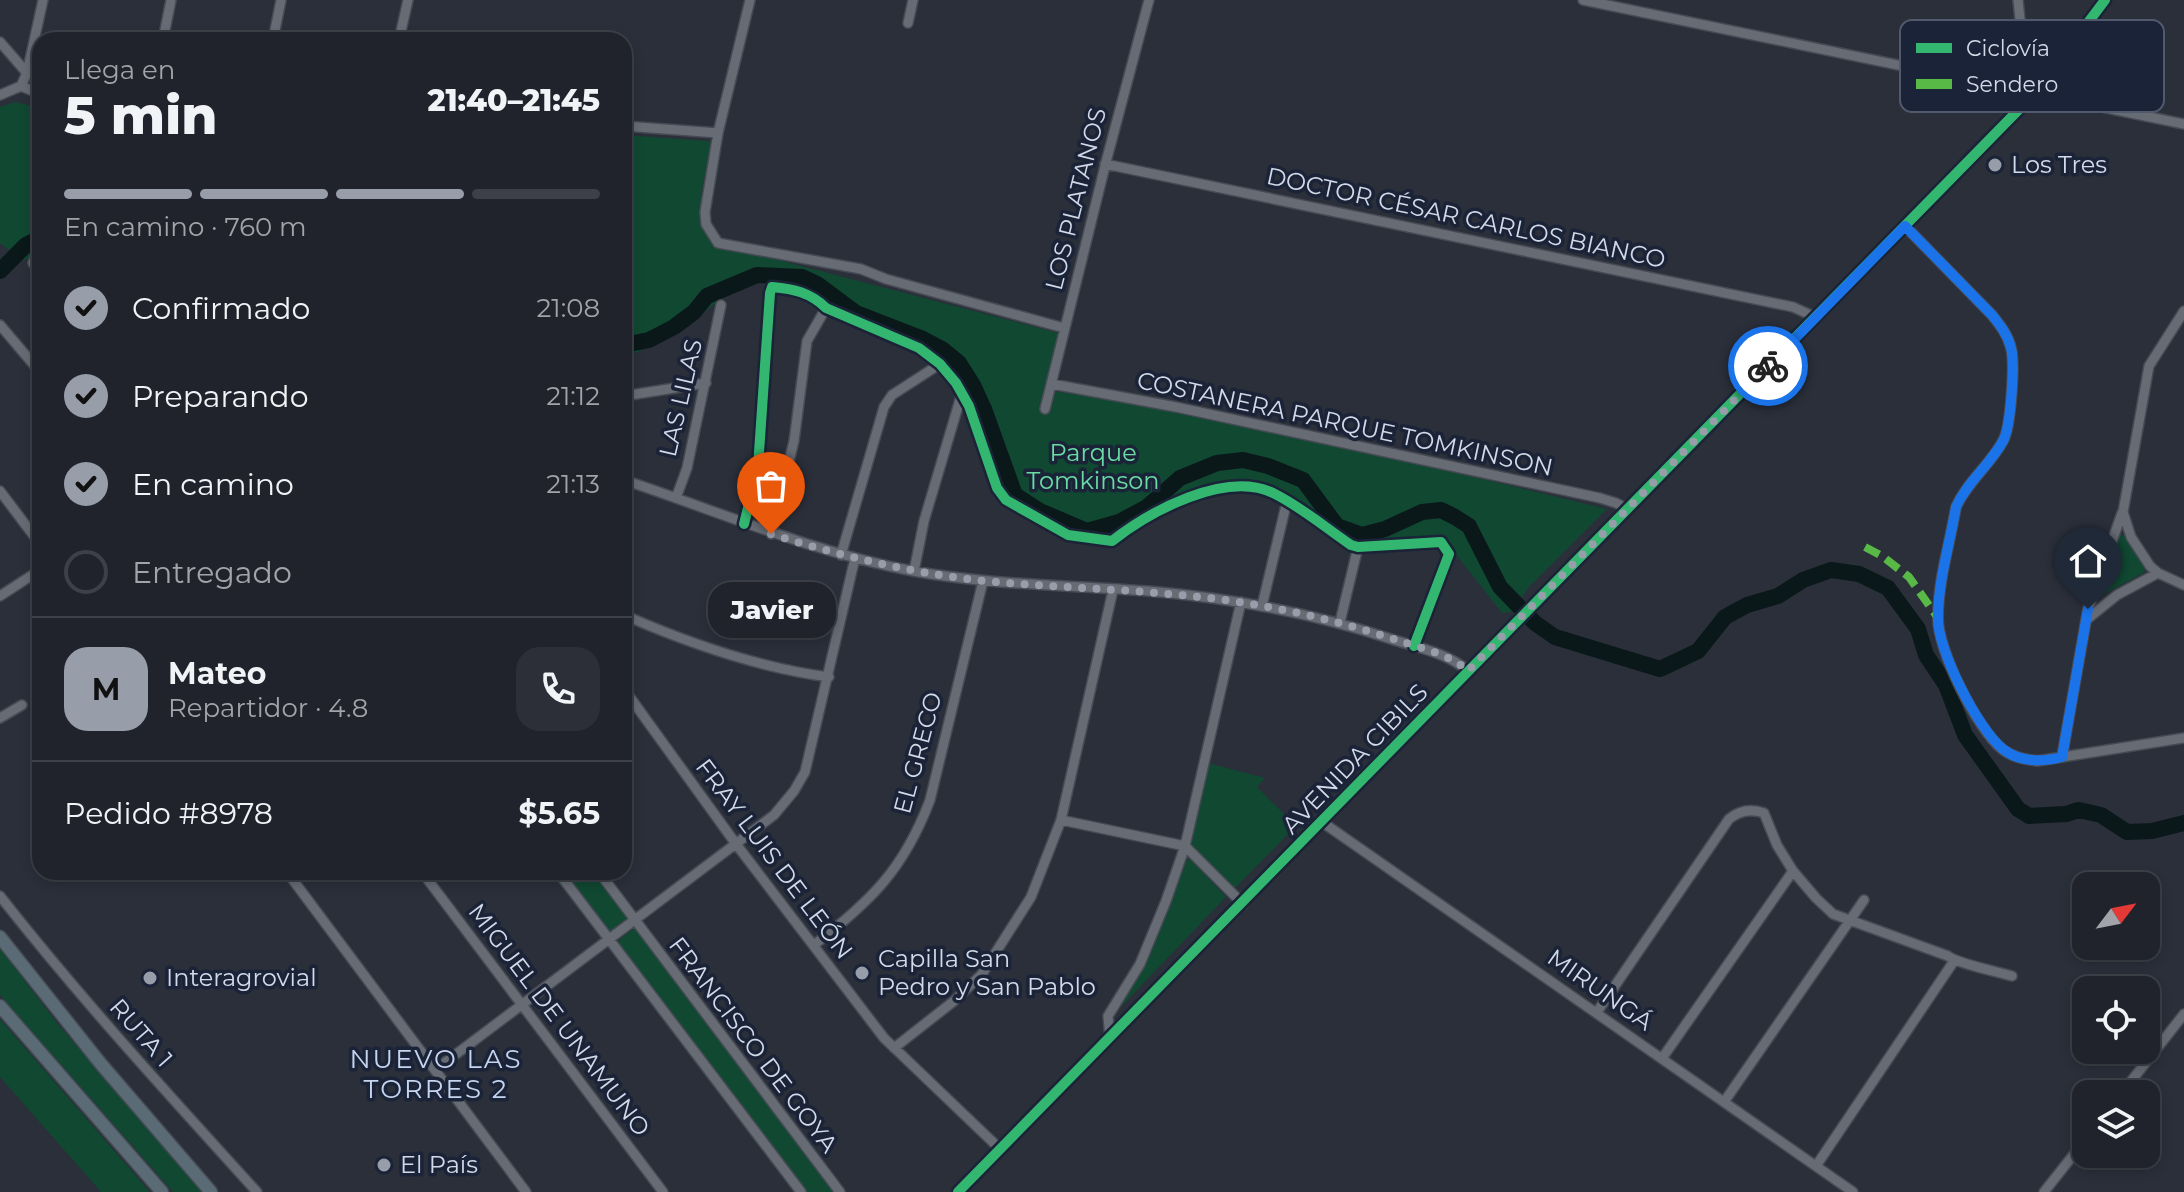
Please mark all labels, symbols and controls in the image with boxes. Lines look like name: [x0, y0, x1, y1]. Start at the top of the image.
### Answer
legend: [1900, 20, 2164, 112]
text: Ciclovía: [1966, 35, 2050, 62]
text: Llega en: [64, 54, 175, 86]
text: Sendero: [1966, 71, 2058, 98]
text: 21:40–21:45: [428, 82, 600, 119]
text: 5 min: [64, 84, 218, 147]
street label: LOS PLATANOS: [1039, 105, 1112, 293]
place label: Los Tres: [2011, 150, 2107, 179]
marker: Los Tres: [1986, 156, 2004, 174]
street label: DOCTOR CÉSAR CARLOS BIANCO: [1264, 161, 1668, 274]
text: En camino · 760 m: [64, 211, 307, 243]
icon: check: [64, 286, 108, 330]
text: Confirmado: [132, 290, 310, 327]
text: 21:08: [537, 292, 600, 324]
courier: [1728, 326, 1808, 406]
street label: LAS LILAS: [653, 336, 708, 460]
icon: bike: [1746, 344, 1790, 388]
street label: COSTANERA PARQUE TOMKINSON: [1135, 365, 1556, 482]
icon: check: [64, 374, 108, 418]
text: Preparando: [132, 378, 309, 415]
text: 21:12: [546, 380, 600, 412]
park label: Parque Tomkinson: [1027, 438, 1159, 495]
pin: [737, 452, 805, 534]
icon: check: [64, 462, 108, 506]
icon: bag: [749, 464, 793, 508]
text: En camino: [132, 466, 294, 503]
text: 21:13: [546, 468, 600, 500]
pin: [2054, 527, 2122, 609]
icon: home: [2066, 539, 2110, 583]
text: Entregado: [132, 554, 292, 591]
callout: Javier: [707, 582, 835, 638]
text: Javier: [730, 594, 814, 626]
button: phone: [516, 647, 600, 731]
text: Mateo: [168, 655, 266, 692]
text: M: [92, 671, 120, 708]
street label: AVENIDA CIBILS: [1276, 678, 1433, 840]
street label: EL GRECO: [887, 689, 948, 817]
text: Repartidor · 4.8: [168, 692, 368, 724]
street label: FRAY LUIS DE LEÓN: [690, 753, 859, 965]
text: Pedido #8978: [64, 795, 273, 832]
text: $5.65: [519, 795, 600, 832]
north arrow: [2072, 872, 2160, 960]
map controls: [2072, 872, 2160, 1168]
street label: MIGUEL DE UNAMUNO: [462, 898, 656, 1142]
street label: FRANCISCO DE GOYA: [663, 931, 844, 1159]
street label: MIRUNGÁ: [1542, 943, 1659, 1037]
place label: Capilla San Pedro y San Pablo: [878, 944, 1096, 1001]
place label: Interagrovial: [166, 963, 317, 992]
marker: Capilla San Pedro y San Pablo: [853, 964, 871, 982]
marker: Interagrovial: [141, 969, 159, 987]
button: locate: [2072, 976, 2160, 1064]
street label: RUTA 1: [104, 993, 179, 1073]
district label: NUEVO LAS TORRES 2: [349, 1043, 523, 1105]
button: layers: [2072, 1080, 2160, 1168]
place label: El País: [400, 1150, 478, 1179]
marker: El País: [375, 1156, 393, 1174]

